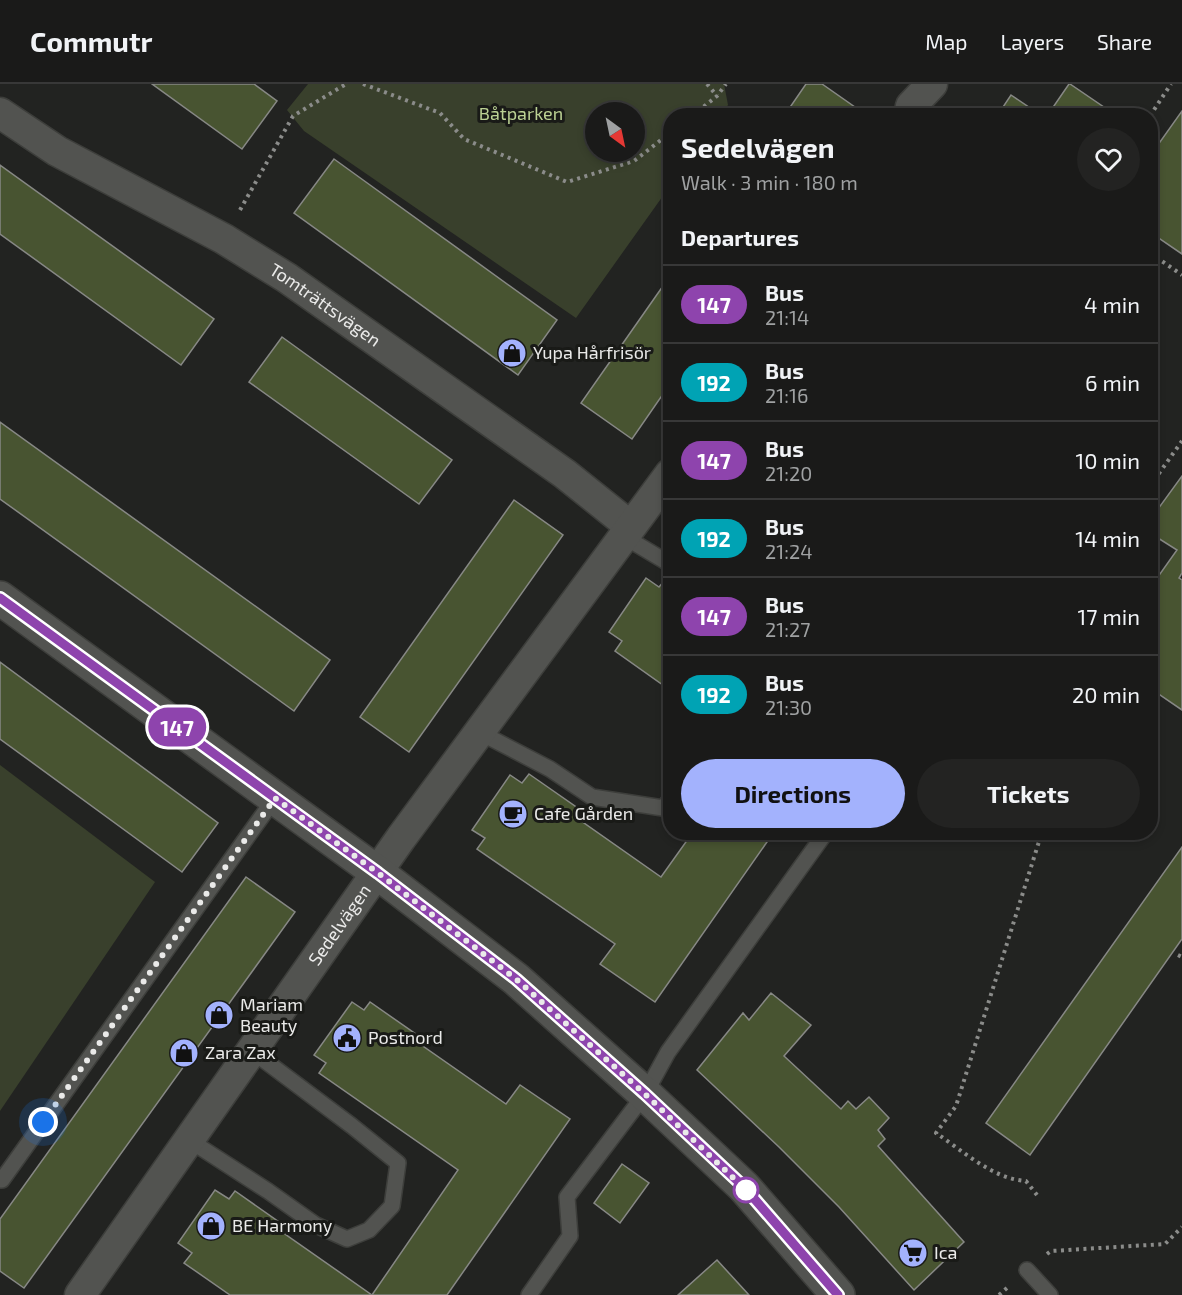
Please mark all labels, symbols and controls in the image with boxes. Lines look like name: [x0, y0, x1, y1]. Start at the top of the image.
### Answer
text: Commutr: [30, 24, 152, 58]
text: Map: [925, 29, 967, 54]
text: Layers: [1000, 29, 1064, 54]
text: Share: [1097, 29, 1152, 54]
park label: Båtparken: [479, 102, 563, 124]
north arrow: [585, 102, 645, 162]
map controls: [585, 102, 645, 162]
button: heart: [1077, 128, 1140, 191]
text: Sedelvägen: [681, 130, 835, 164]
text: Walk · 3 min · 180 m: [681, 170, 858, 194]
text: Departures: [681, 224, 799, 250]
street label: Tomträttsvägen: [266, 258, 385, 351]
text: Bus: [765, 279, 804, 305]
text: 4 min: [1084, 291, 1140, 317]
text: 147: [697, 292, 731, 317]
text: 21:14: [765, 305, 809, 329]
shop icon: Yupa Hårfrisör: [496, 337, 528, 369]
place label: Yupa Hårfrisör: [533, 341, 651, 363]
text: Bus: [765, 357, 804, 383]
text: 6 min: [1085, 369, 1140, 395]
text: 192: [697, 370, 731, 395]
text: 21:16: [765, 383, 808, 407]
text: Bus: [765, 435, 804, 461]
text: 10 min: [1076, 447, 1140, 473]
text: 147: [697, 448, 731, 473]
text: 21:20: [765, 461, 812, 485]
text: Bus: [765, 513, 804, 539]
text: 14 min: [1075, 525, 1140, 551]
text: 192: [697, 526, 731, 551]
text: 21:24: [765, 539, 812, 563]
text: Bus: [765, 591, 804, 617]
text: 17 min: [1078, 603, 1140, 629]
text: 147: [697, 604, 731, 629]
text: 21:27: [765, 617, 810, 641]
text: Bus: [765, 669, 804, 695]
text: 20 min: [1072, 681, 1140, 707]
text: 192: [697, 682, 731, 707]
text: 21:30: [765, 695, 812, 719]
line badge: 147: [142, 708, 212, 746]
text: 147: [160, 715, 194, 740]
button: Directions: [681, 759, 905, 828]
button: Tickets: [917, 759, 1140, 828]
cafe icon: Cafe Gården: [497, 798, 529, 830]
place label: Cafe Gården: [534, 802, 633, 824]
street label: Sedelvägen: [303, 880, 375, 969]
place label: Mariam Beauty: [240, 993, 303, 1036]
shop icon: Mariam Beauty: [203, 999, 235, 1031]
public building icon: Postnord: [331, 1022, 363, 1054]
place label: Postnord: [368, 1026, 443, 1048]
shop icon: Zara Zax: [168, 1037, 200, 1069]
place label: Zara Zax: [205, 1041, 276, 1063]
your location: [28, 1107, 58, 1137]
unlabelled marker: [733, 1177, 759, 1203]
shop icon: BE Harmony: [195, 1210, 227, 1242]
place label: BE Harmony: [232, 1214, 333, 1236]
supermarket icon: Ica: [897, 1237, 929, 1269]
place label: Ica: [934, 1241, 957, 1263]

